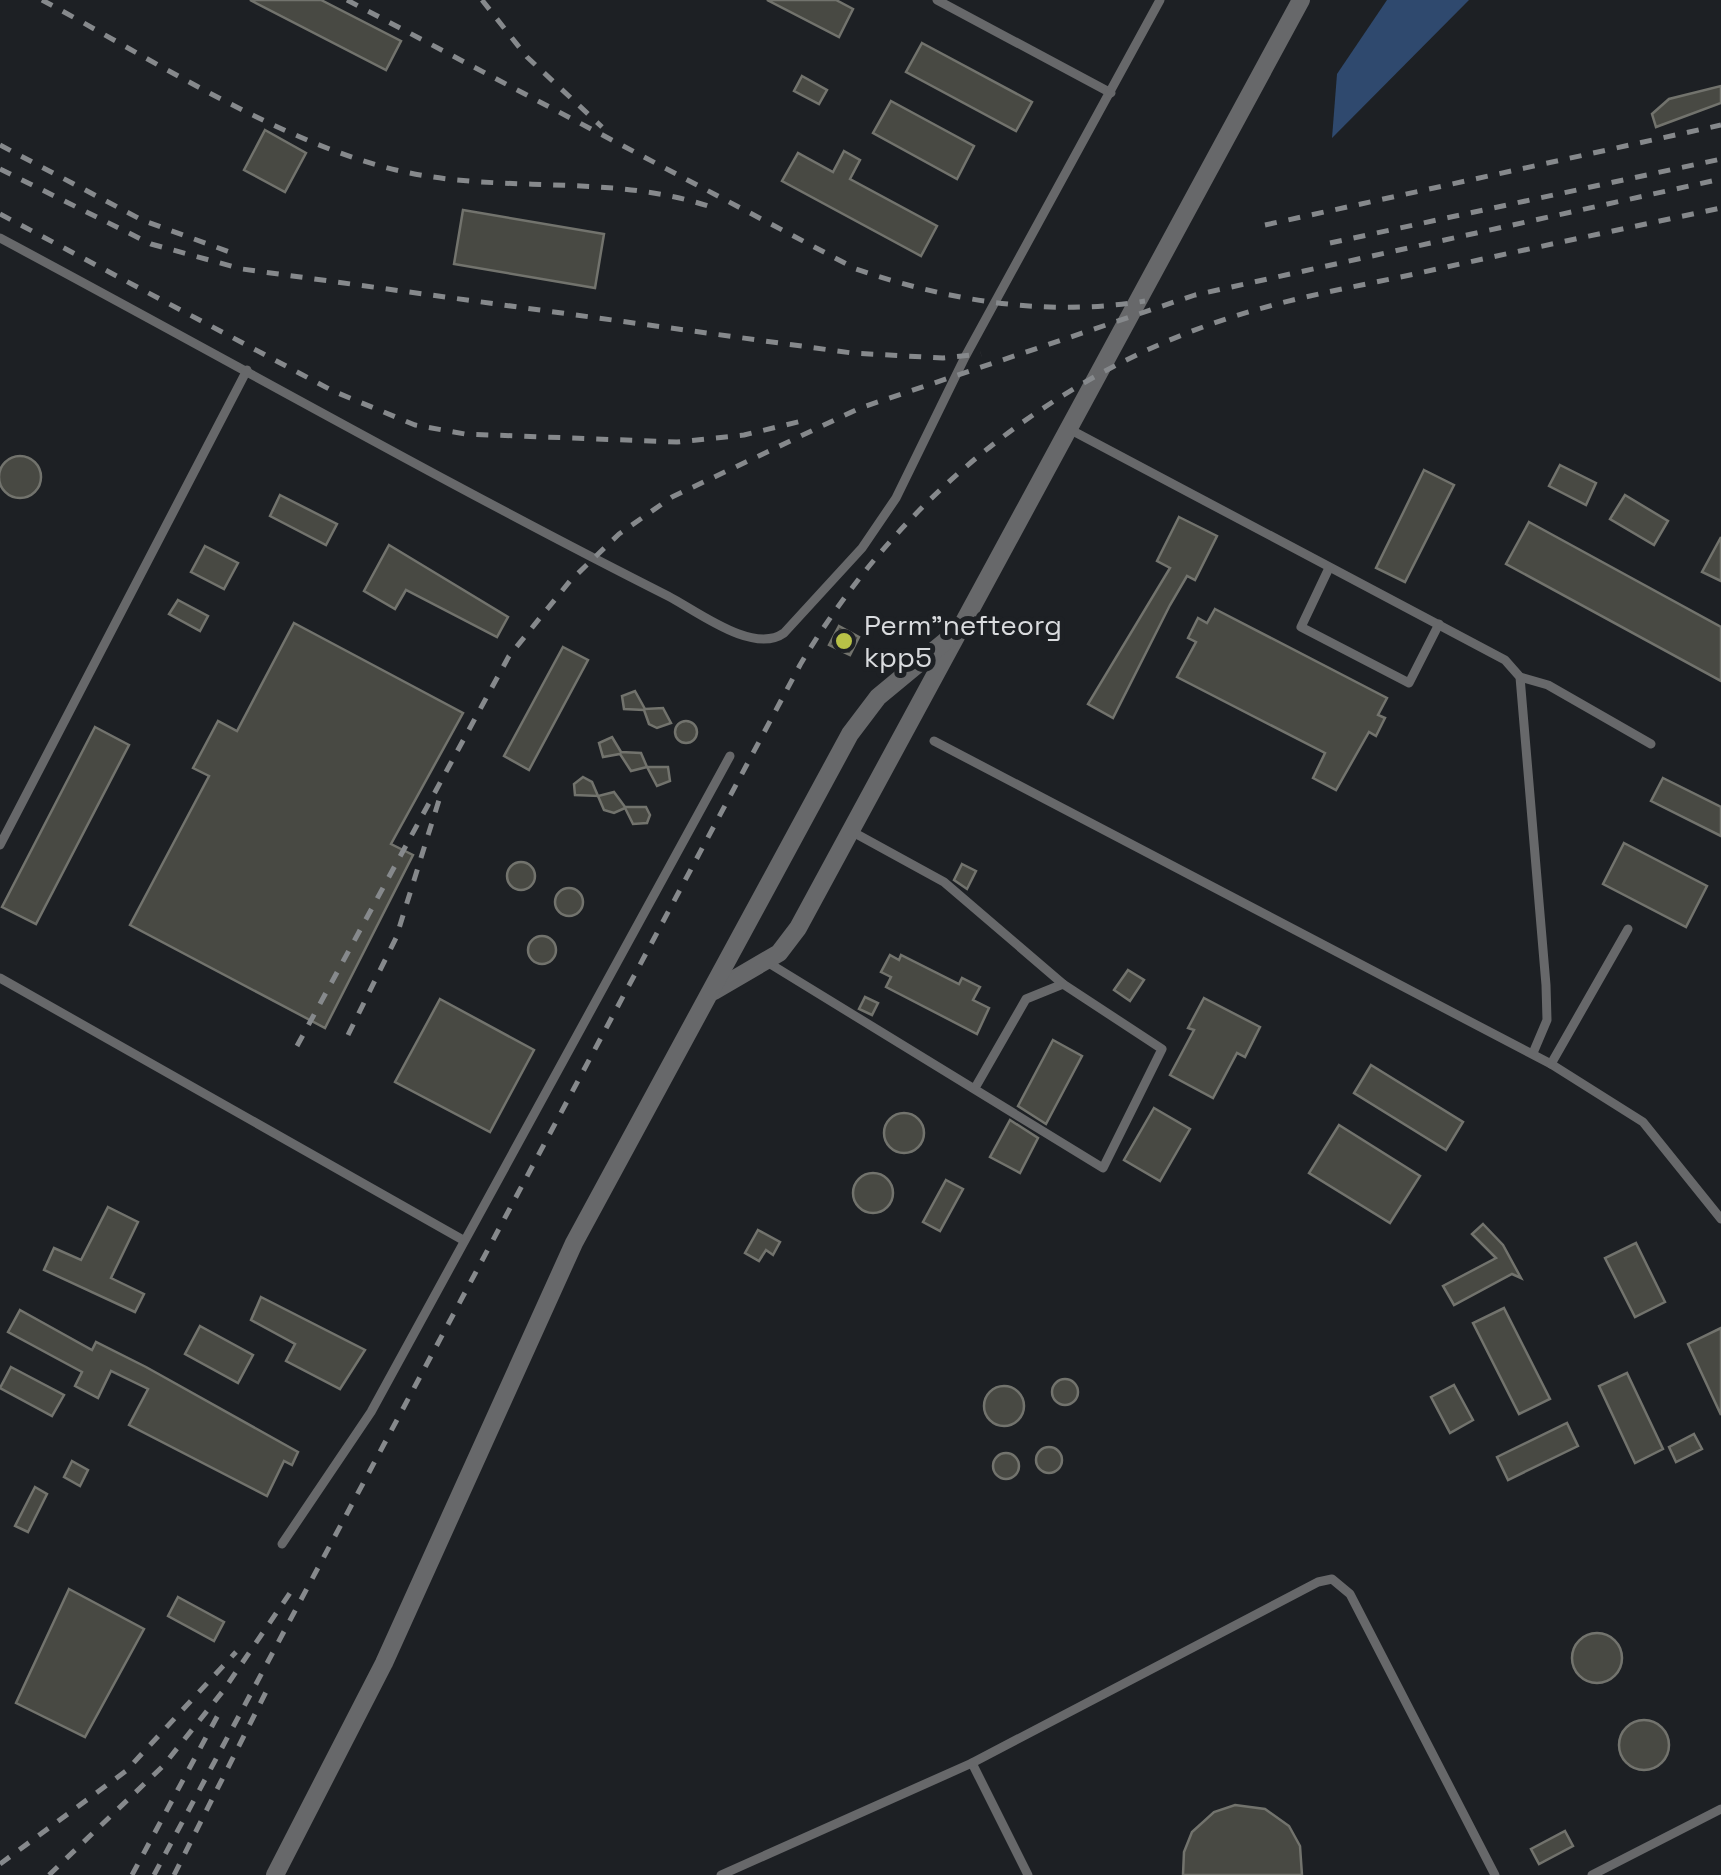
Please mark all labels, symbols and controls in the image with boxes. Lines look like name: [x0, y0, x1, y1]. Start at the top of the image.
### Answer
place label: Perm"nefteorg kpp5: [864, 607, 1062, 675]
marker: Perm"nefteorg kpp5: [833, 630, 855, 652]

